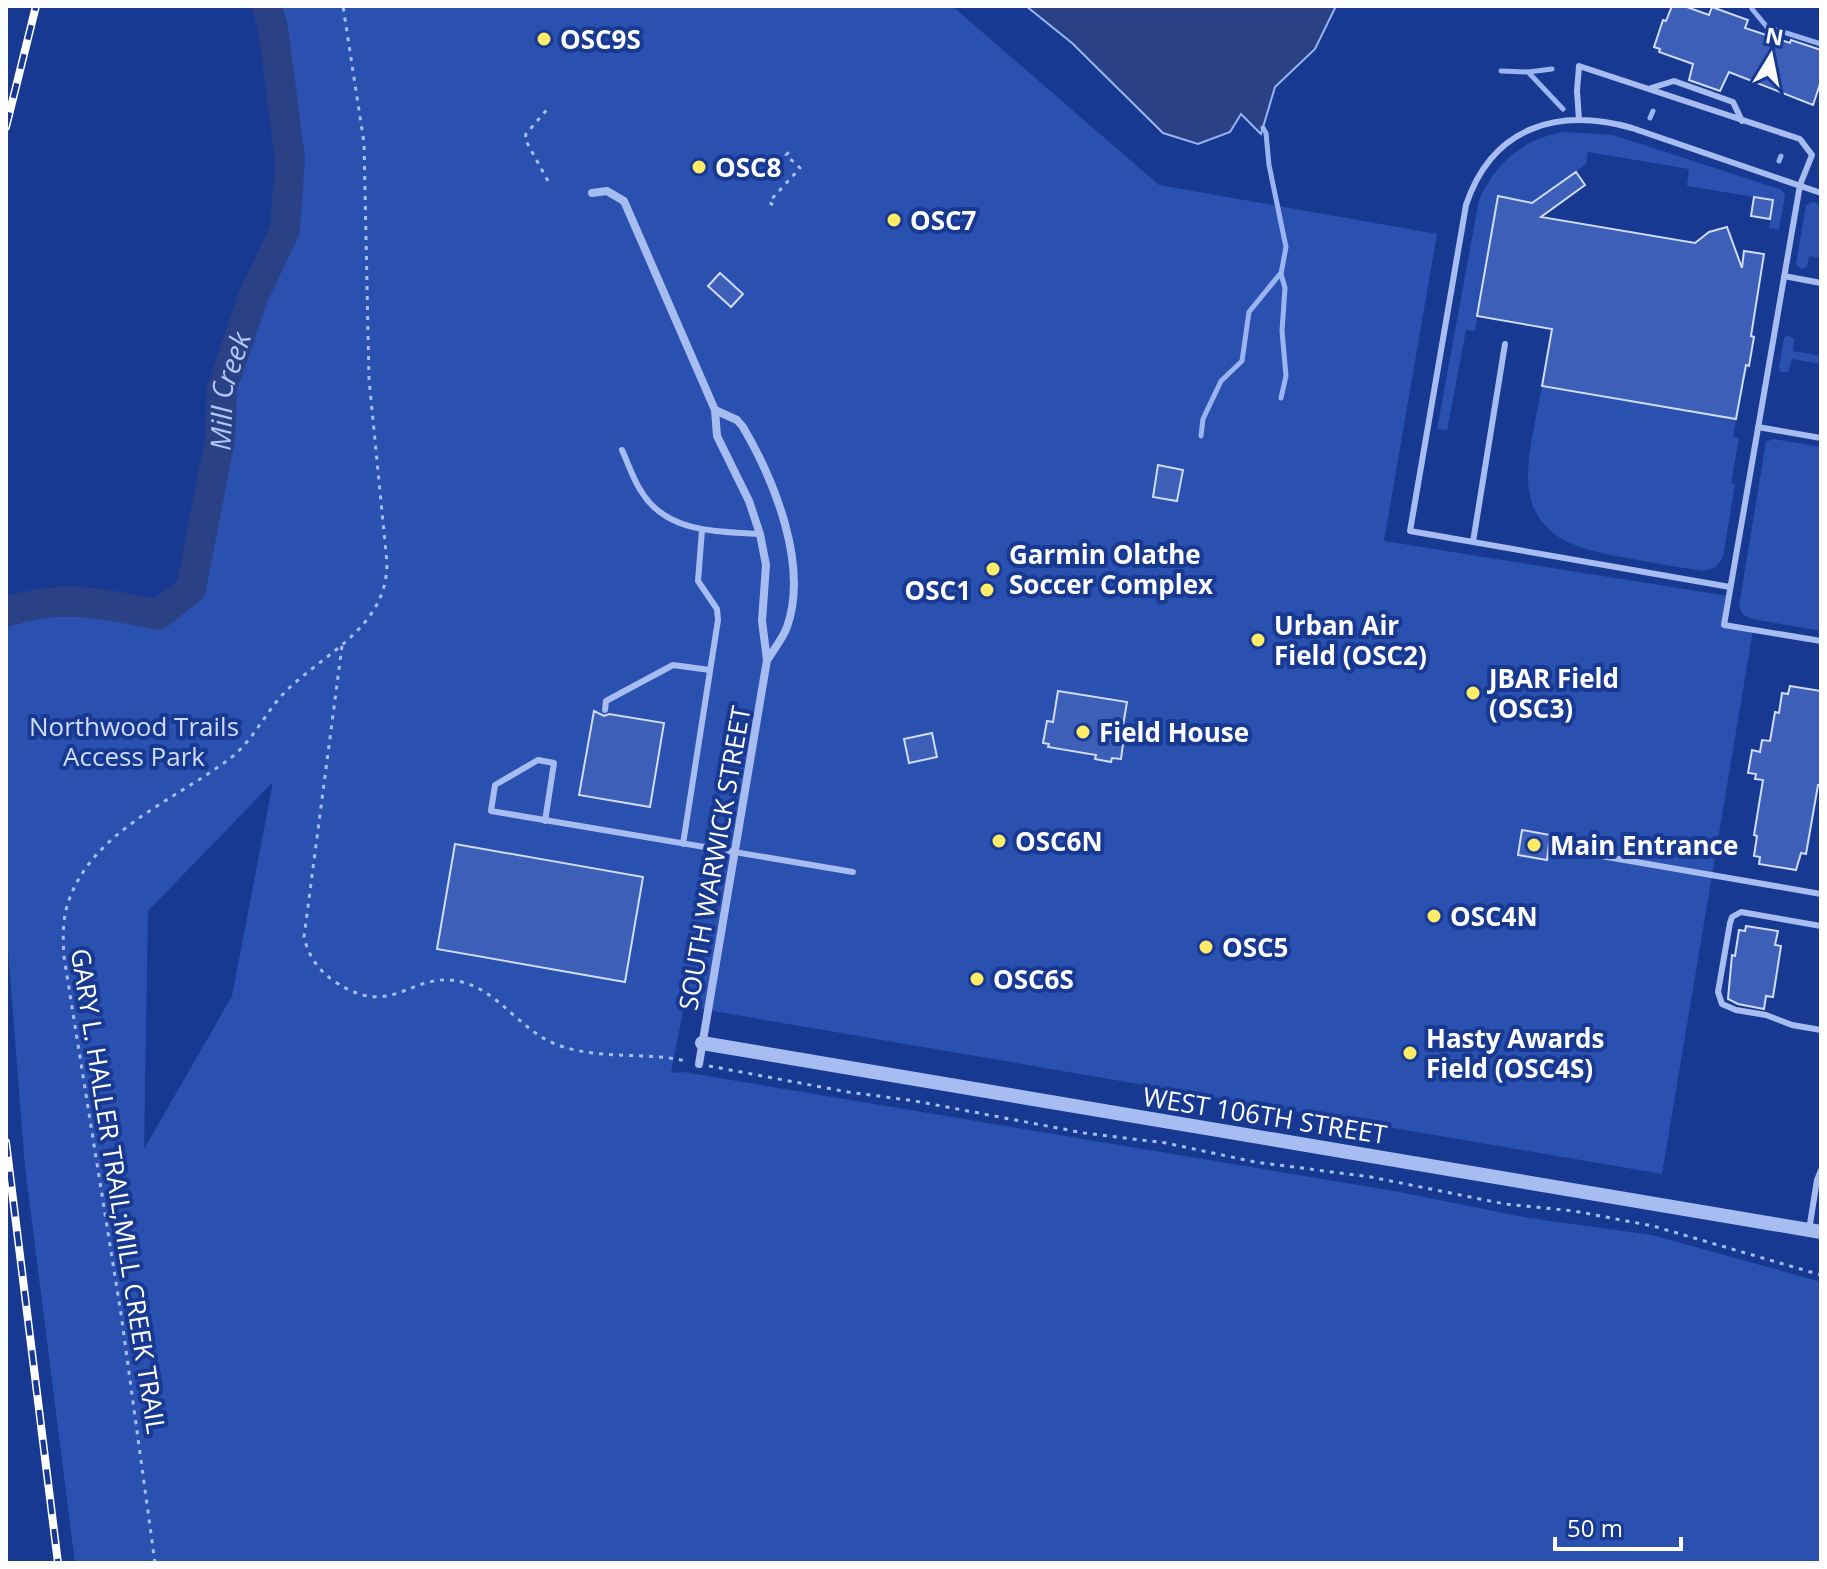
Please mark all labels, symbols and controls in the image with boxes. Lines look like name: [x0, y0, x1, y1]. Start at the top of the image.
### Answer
north arrow: [1731, 16, 1811, 96]
text: N: [1763, 19, 1786, 52]
place label: OSC9S: [560, 21, 641, 57]
marker: OSC9S: [535, 30, 553, 48]
place label: OSC8: [715, 149, 781, 185]
marker: OSC8: [690, 158, 708, 176]
place label: OSC7: [910, 202, 977, 238]
marker: OSC7: [885, 211, 903, 229]
water label: Mill Creek: [201, 325, 259, 451]
place label: Garmin Olathe Soccer Complex: [1009, 536, 1213, 602]
marker: Garmin Olathe Soccer Complex: [984, 560, 1002, 578]
place label: OSC1: [905, 572, 971, 608]
marker: OSC1: [978, 581, 996, 599]
place label: Urban Air Field (OSC2): [1274, 607, 1427, 673]
marker: Urban Air Field (OSC2): [1249, 631, 1267, 649]
place label: JBAR Field (OSC3): [1487, 660, 1619, 726]
marker: JBAR Field (OSC3): [1464, 684, 1482, 702]
street label: SOUTH WARWICK STREET: [670, 702, 759, 1013]
park label: Northwood Trails Access Park: [29, 708, 239, 774]
place label: Field House: [1099, 714, 1249, 750]
marker: Field House: [1074, 723, 1092, 741]
place label: OSC6N: [1015, 823, 1103, 859]
place label: Main Entrance: [1550, 827, 1738, 863]
marker: OSC6N: [990, 832, 1008, 850]
marker: Main Entrance: [1525, 836, 1543, 854]
place label: OSC4N: [1450, 898, 1538, 934]
marker: OSC4N: [1425, 907, 1443, 925]
place label: OSC5: [1222, 929, 1288, 965]
marker: OSC5: [1197, 938, 1215, 956]
street label: GARY L. HALLER TRAIL;MILL CREEK TRAIL: [63, 946, 175, 1436]
place label: OSC6S: [993, 961, 1074, 997]
marker: OSC6S: [968, 970, 986, 988]
place label: Hasty Awards Field (OSC4S): [1426, 1020, 1604, 1086]
marker: Hasty Awards Field (OSC4S): [1401, 1044, 1419, 1062]
street label: WEST 106TH STREET: [1140, 1078, 1390, 1152]
scale bar: [1555, 1501, 1681, 1551]
text: 50 m: [1567, 1511, 1623, 1544]

